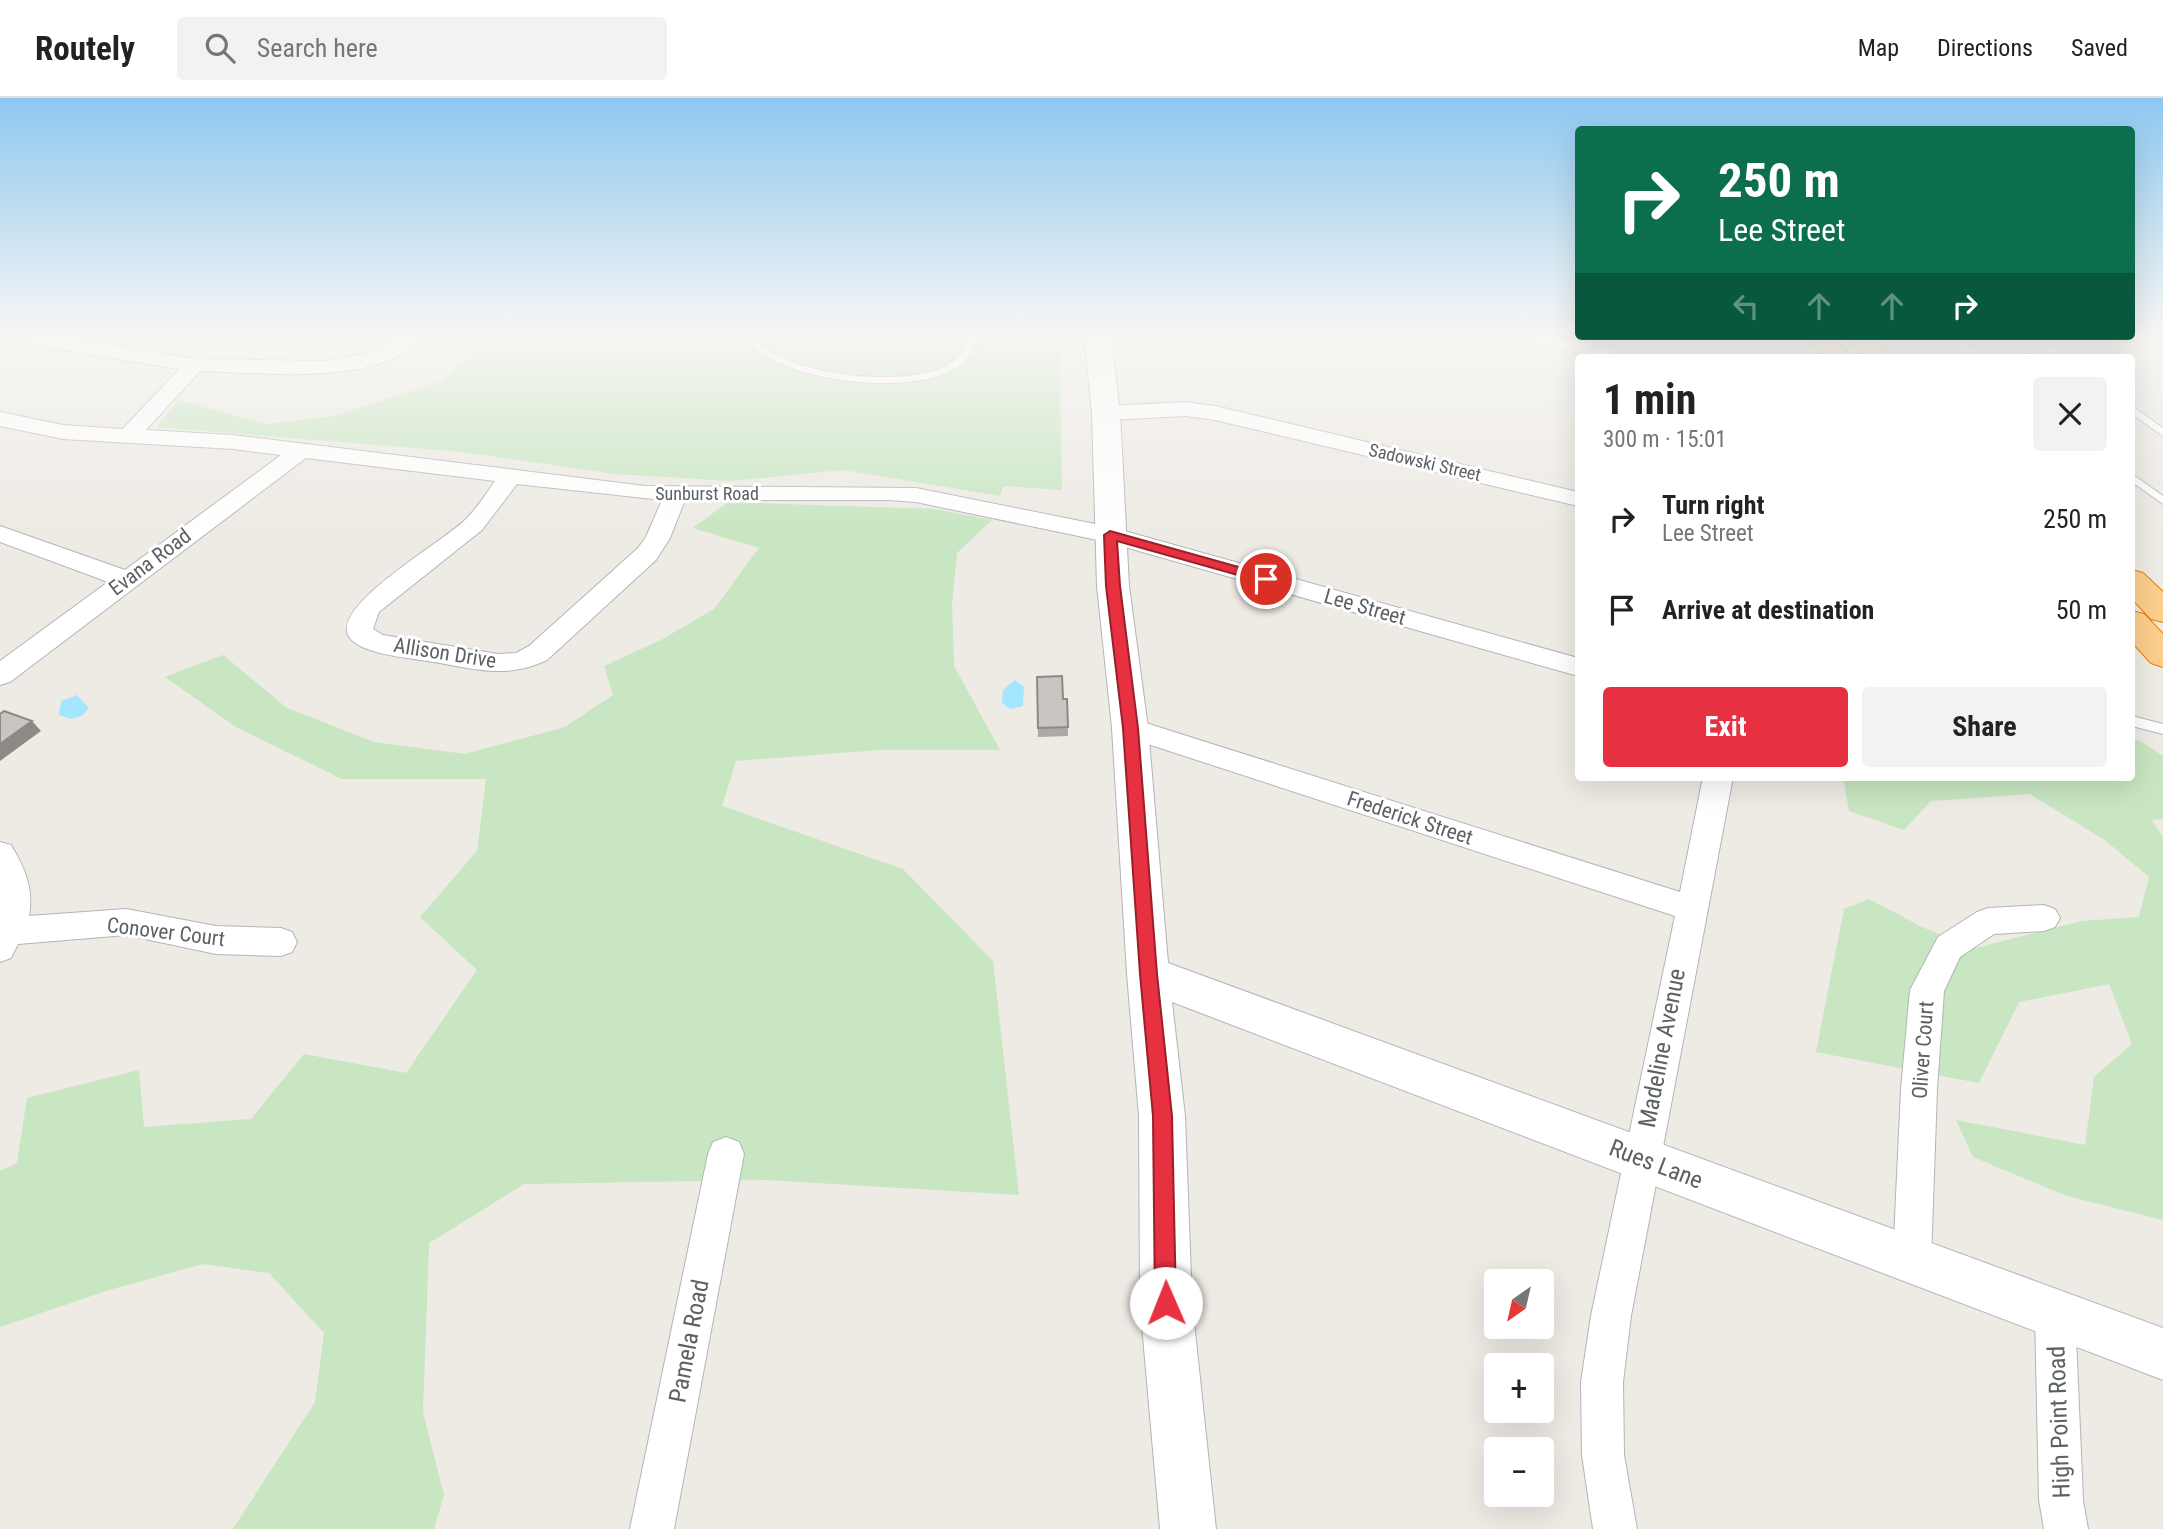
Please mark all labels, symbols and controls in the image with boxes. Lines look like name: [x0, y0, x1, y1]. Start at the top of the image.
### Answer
search box: [177, 17, 667, 80]
text: Routely: [35, 29, 135, 68]
icon: search: [201, 29, 239, 67]
text: Search here: [257, 33, 378, 63]
text: Map: [1858, 34, 1899, 62]
text: Directions: [1937, 34, 2033, 62]
text: Saved: [2071, 34, 2128, 62]
text: 250 m: [1718, 152, 1840, 209]
icon: right: [1603, 154, 1694, 245]
text: Lee Street: [1718, 211, 1846, 249]
icon: left: [1727, 287, 1765, 325]
icon: ahead: [1800, 287, 1838, 325]
icon: ahead: [1873, 287, 1911, 325]
icon: right: [1946, 287, 1984, 325]
text: 1 min: [1603, 375, 1696, 424]
button: close: [2033, 377, 2107, 451]
text: 300 m · 15:01: [1603, 426, 1727, 453]
street label: Sadowski Street: [1367, 439, 1483, 485]
street label: Sunburst Road: [655, 483, 759, 504]
text: Turn right: [1662, 490, 1764, 520]
icon: right: [1603, 500, 1641, 538]
text: 250 m: [2043, 504, 2107, 534]
text: Lee Street: [1662, 520, 1754, 547]
street label: Evana Road: [104, 523, 196, 601]
pin: [1236, 549, 1296, 609]
icon: arrive: [1247, 560, 1285, 598]
street label: Lee Street: [1321, 584, 1409, 630]
icon: arrive: [1603, 591, 1641, 629]
text: Arrive at destination: [1662, 595, 1874, 625]
text: 50 m: [2056, 595, 2107, 625]
street label: Allison Drive: [392, 633, 498, 673]
button: Exit: [1603, 687, 1848, 767]
button: Share: [1862, 687, 2107, 767]
street label: Frederick Street: [1344, 786, 1476, 850]
street label: Conover Court: [106, 913, 226, 951]
street label: Madeline Avenue: [1633, 966, 1691, 1130]
street label: Oliver Court: [1908, 1000, 1938, 1100]
street label: Rues Lane: [1605, 1133, 1707, 1195]
position arrow: [1129, 1266, 1203, 1340]
north arrow: [1484, 1269, 1554, 1339]
map controls: [1484, 1269, 1554, 1507]
street label: Pamela Road: [663, 1277, 715, 1405]
street label: High Point Road: [2042, 1345, 2076, 1499]
button: +: [1484, 1353, 1554, 1423]
button: −: [1484, 1437, 1554, 1507]

